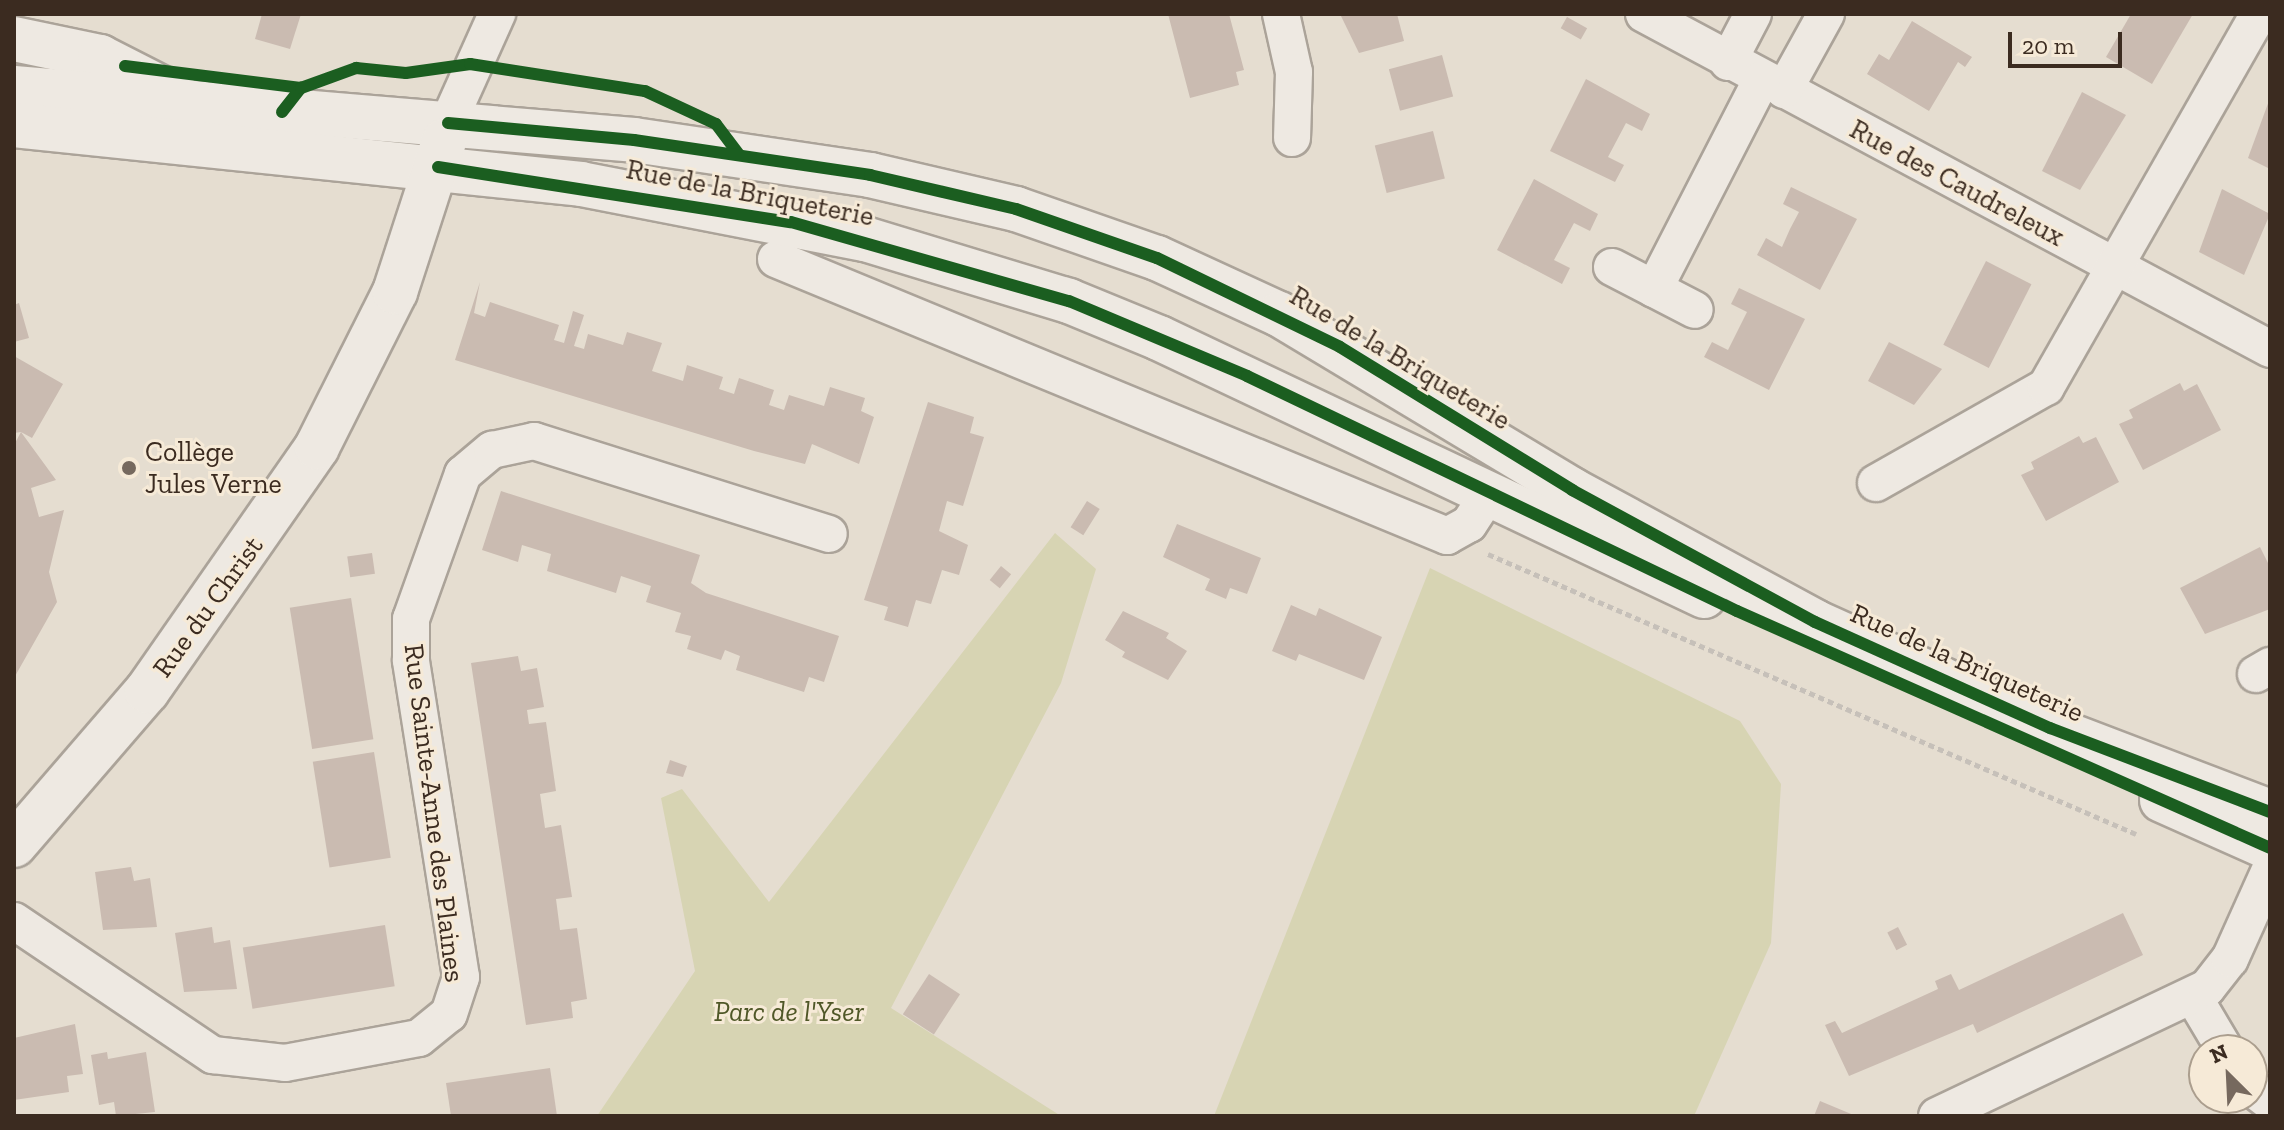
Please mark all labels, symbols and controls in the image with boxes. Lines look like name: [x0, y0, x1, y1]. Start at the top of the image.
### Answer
scale bar: [2012, 16, 2126, 66]
text: 20 m: [2022, 31, 2074, 60]
street label: Rue des Caudreleux: [1844, 112, 2070, 254]
street label: Rue de la Briqueterie: [623, 153, 877, 233]
street label: Rue de la Briqueterie: [1284, 279, 1516, 437]
place label: Collège Jules Verne: [145, 435, 283, 501]
marker: Collège Jules Verne: [120, 459, 138, 477]
street label: Rue du Christ: [146, 530, 270, 684]
street label: Rue de la Briqueterie: [1845, 597, 2089, 729]
street label: Rue Sainte-Anne des Plaines: [397, 642, 471, 984]
park label: Parc de l'Yser: [714, 995, 864, 1029]
north arrow: [2188, 1034, 2268, 1114]
text: N: [2206, 1038, 2232, 1069]

